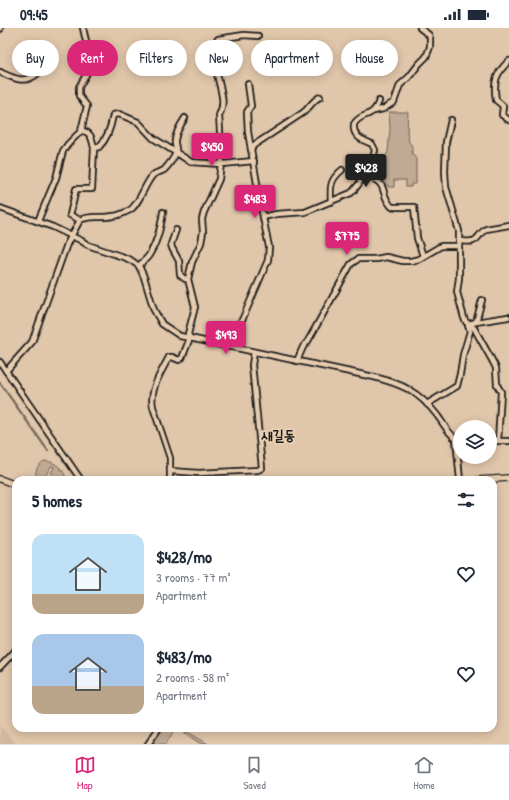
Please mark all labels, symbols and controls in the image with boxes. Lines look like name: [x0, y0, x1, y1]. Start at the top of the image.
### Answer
text: 09:45: [20, 4, 48, 25]
chip: Buy: [12, 40, 59, 76]
chip: Rent: [67, 40, 118, 76]
chip: Filters: [126, 40, 187, 76]
chip: New: [195, 40, 243, 76]
chip: Apartment: [251, 40, 333, 76]
chip: House: [341, 40, 398, 76]
pin: $450: [188, 133, 236, 167]
text: $450: [201, 137, 223, 155]
pin: $428: [342, 154, 390, 188]
text: $428: [354, 158, 378, 176]
pin: $483: [231, 185, 279, 219]
text: $483: [244, 189, 266, 207]
pin: $775: [323, 222, 371, 256]
text: $775: [335, 226, 359, 244]
pin: $493: [202, 321, 250, 355]
text: $493: [215, 325, 237, 343]
map controls: [453, 420, 497, 464]
button: layers: [453, 420, 497, 464]
district label: 새길동: [261, 425, 295, 444]
text: 5 homes: [32, 489, 82, 512]
icon: filters: [455, 489, 477, 511]
text: $428/mo: [156, 545, 212, 568]
icon: home: [64, 550, 112, 598]
icon: heart: [455, 563, 477, 585]
text: 3 rooms · 77 m²: [156, 568, 230, 586]
text: Apartment: [156, 586, 207, 604]
text: $483/mo: [156, 645, 212, 668]
icon: home: [64, 650, 112, 698]
icon: heart: [455, 663, 477, 685]
text: 2 rooms · 58 m²: [156, 668, 229, 686]
text: Apartment: [156, 686, 207, 704]
tab: Map: [74, 754, 96, 792]
tab: Saved: [243, 754, 266, 792]
tab: Home: [413, 754, 435, 792]

